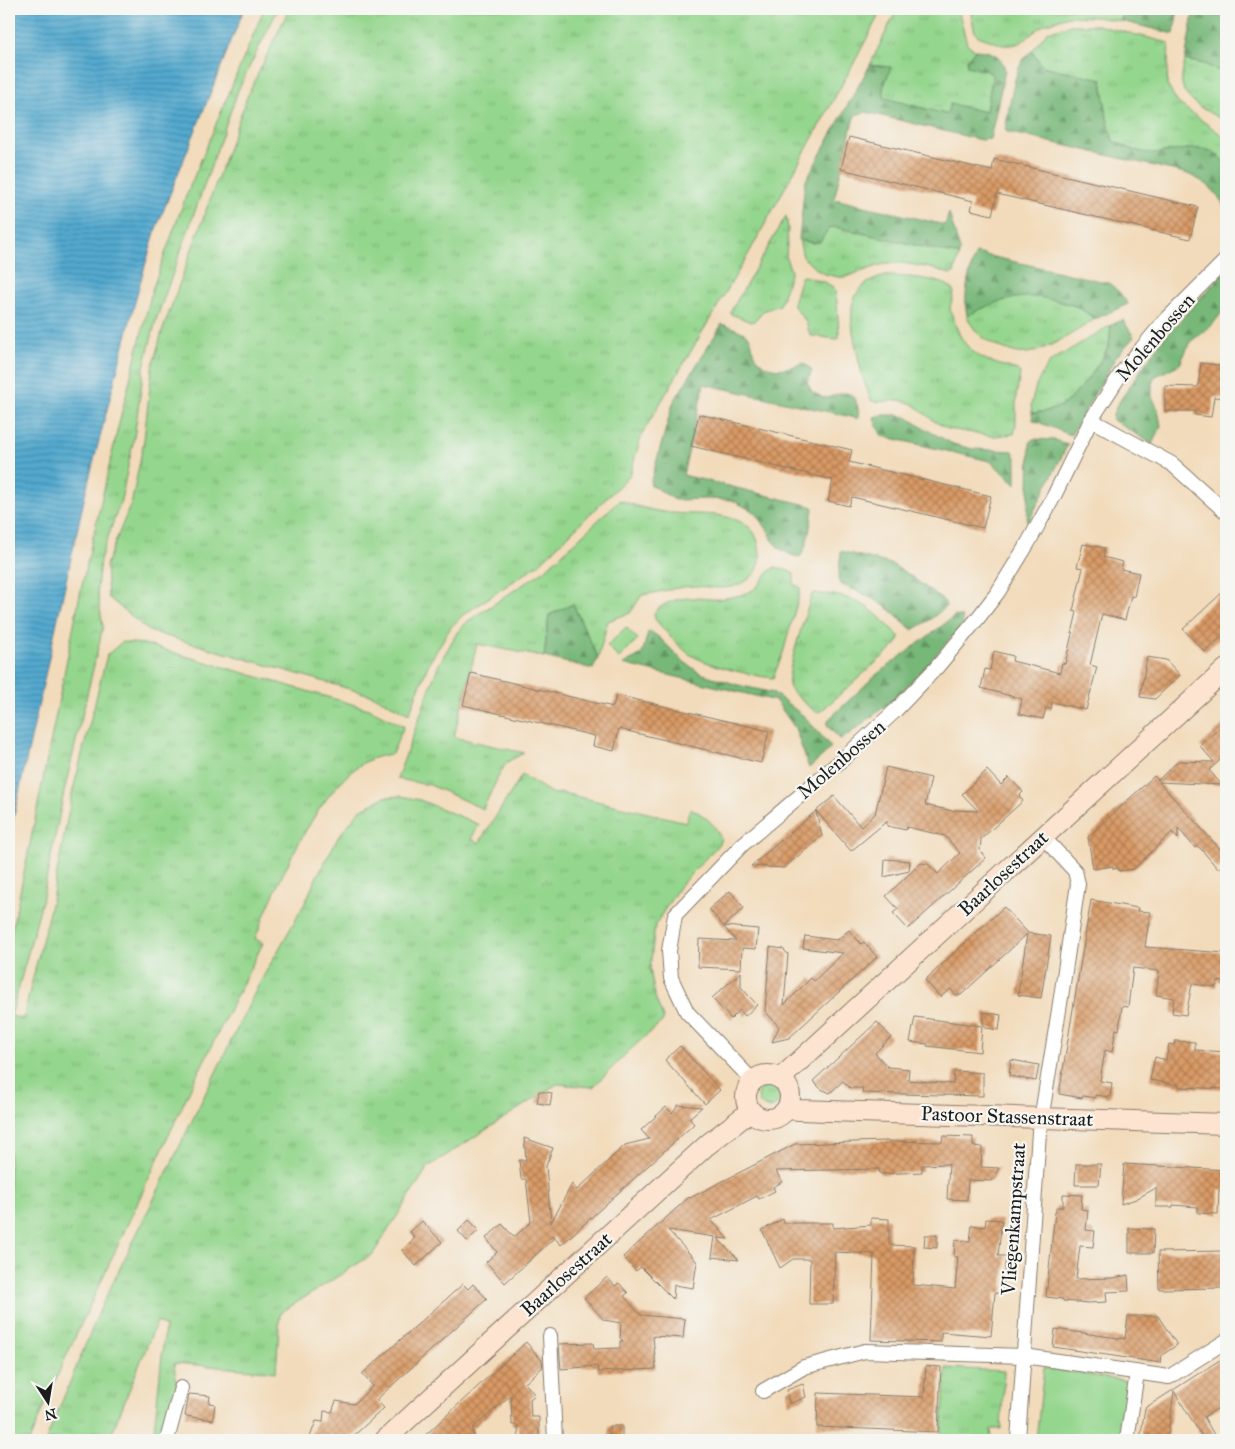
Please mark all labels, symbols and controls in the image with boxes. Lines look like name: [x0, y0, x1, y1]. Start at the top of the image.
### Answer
street label: Molenbossen: [1110, 288, 1200, 386]
street label: Molenbossen: [792, 714, 890, 804]
street label: Baarlosestraat: [953, 825, 1053, 921]
street label: Pastoor Stassenstraat: [920, 1101, 1094, 1131]
street label: Vliegenkampstraat: [996, 1142, 1031, 1297]
street label: Baarlosestraat: [515, 1227, 617, 1321]
north arrow: [22, 1376, 72, 1426]
text: N: [43, 1405, 58, 1424]

